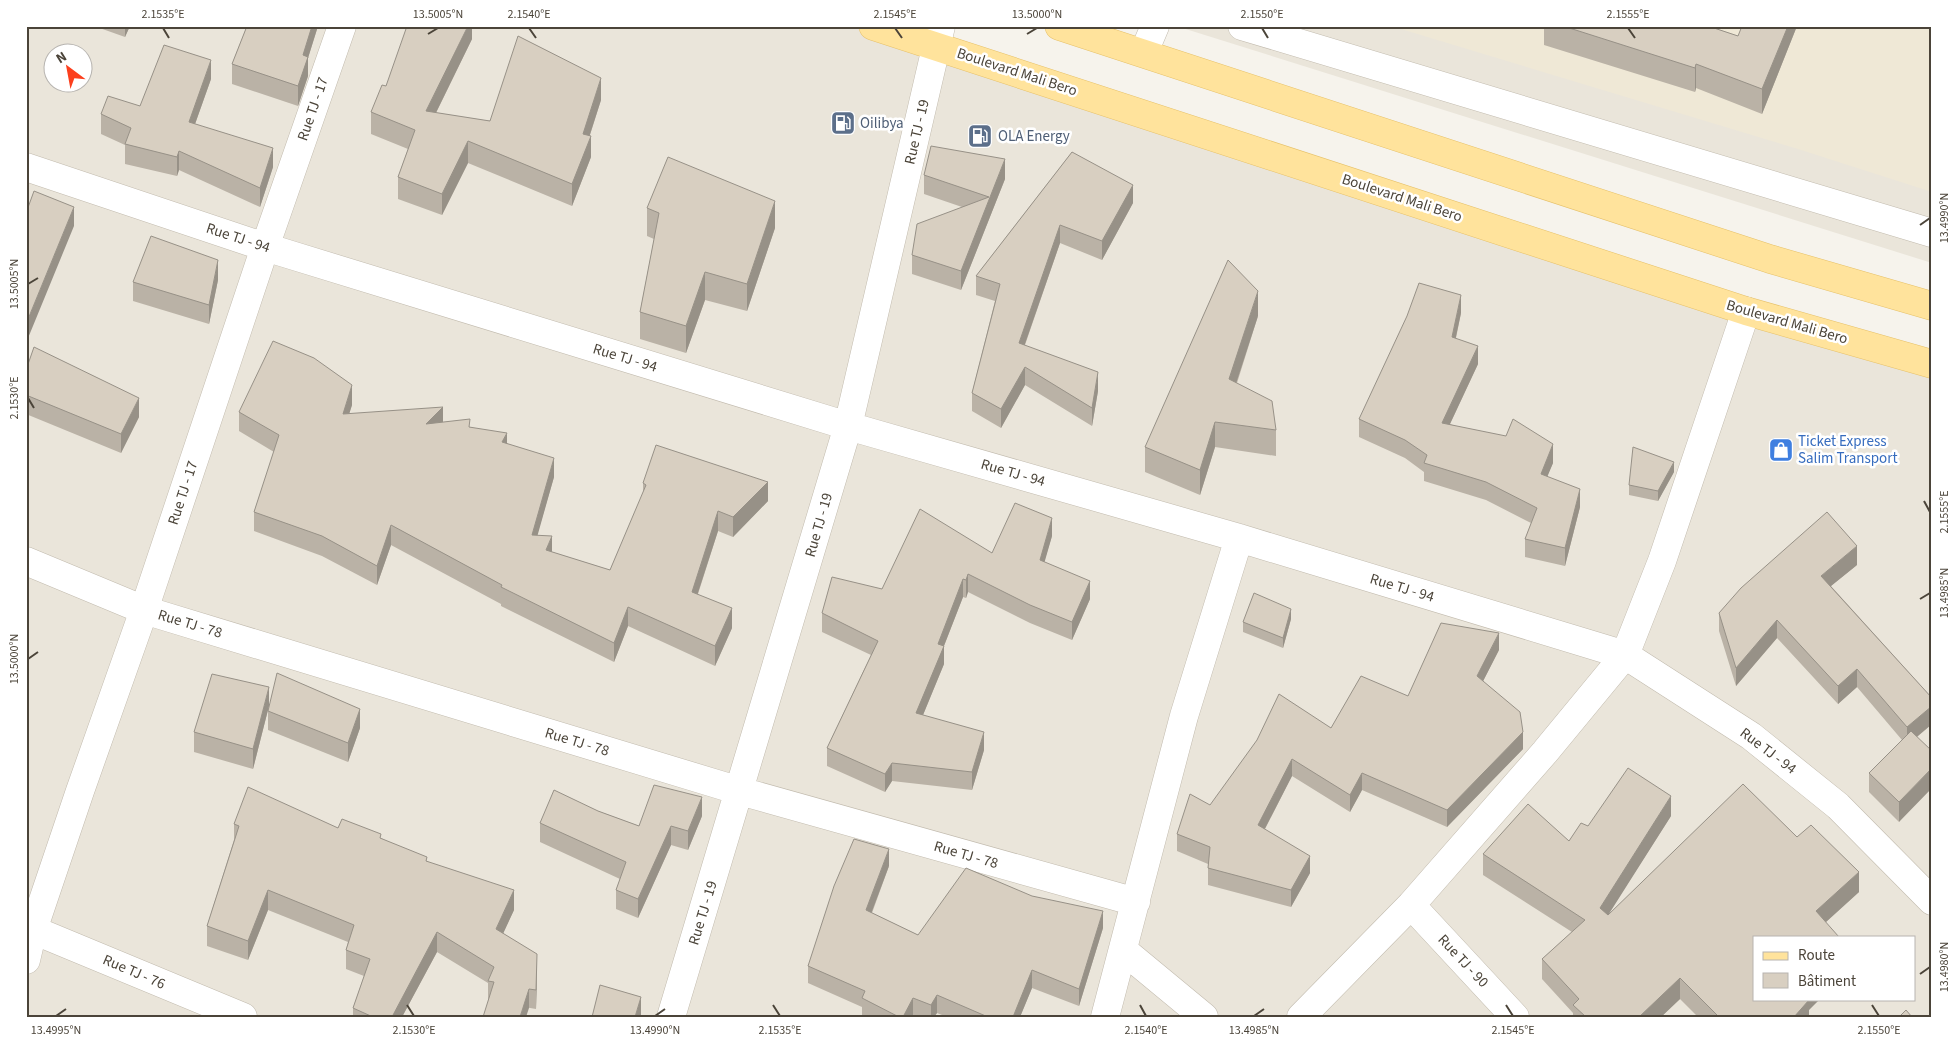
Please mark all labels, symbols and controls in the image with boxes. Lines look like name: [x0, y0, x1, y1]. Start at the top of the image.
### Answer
text: 2.1535°E: [141, 6, 185, 23]
text: 13.5005°N: [413, 6, 463, 23]
text: 2.1540°E: [507, 6, 551, 23]
text: 2.1545°E: [873, 6, 917, 23]
text: 13.5000°N: [1012, 6, 1062, 23]
text: 2.1550°E: [1240, 6, 1284, 23]
text: 2.1555°E: [1606, 6, 1650, 23]
north arrow: [42, 42, 92, 92]
street label: Boulevard Mali Bero: [954, 43, 1080, 101]
text: N: [52, 47, 71, 69]
street label: Rue TJ - 17: [292, 74, 334, 144]
street label: Rue TJ - 19: [899, 97, 935, 167]
fuel station icon: Oilibya: [830, 110, 856, 136]
place label: Oilibya: [860, 113, 904, 134]
fuel station icon: OLA Energy: [967, 123, 993, 149]
place label: OLA Energy: [998, 126, 1070, 147]
street label: Boulevard Mali Bero: [1339, 169, 1465, 227]
text: 13.4990°N: [1936, 193, 1953, 243]
street label: Rue TJ - 94: [203, 218, 273, 258]
text: 13.5005°N: [6, 259, 23, 309]
street label: Boulevard Mali Bero: [1724, 295, 1850, 349]
street label: Rue TJ - 94: [590, 338, 660, 378]
text: 2.1530°E: [6, 376, 23, 420]
place label: Ticket Express Salim Transport: [1798, 431, 1898, 469]
shop icon: Ticket Express Salim Transport: [1768, 437, 1794, 463]
street label: Rue TJ - 94: [978, 454, 1048, 492]
street label: Rue TJ - 17: [163, 458, 203, 528]
street label: Rue TJ - 19: [800, 490, 838, 560]
text: 2.1555°E: [1936, 490, 1953, 534]
street label: Rue TJ - 94: [1367, 568, 1437, 608]
text: 13.4985°N: [1936, 568, 1953, 618]
street label: Rue TJ - 78: [155, 604, 225, 644]
text: 13.5000°N: [6, 634, 23, 684]
street label: Rue TJ - 78: [542, 722, 612, 762]
street label: Rue TJ - 94: [1735, 723, 1801, 780]
street label: Rue TJ - 78: [931, 836, 1001, 874]
street label: Rue TJ - 19: [683, 878, 723, 948]
street label: Rue TJ - 90: [1433, 930, 1493, 992]
legend: [1753, 936, 1916, 1000]
text: 13.4980°N: [1936, 942, 1953, 992]
text: Route: [1798, 945, 1835, 966]
street label: Rue TJ - 76: [99, 949, 169, 995]
text: Bâtiment: [1798, 971, 1856, 992]
text: 13.4995°N: [31, 1022, 81, 1039]
text: 2.1530°E: [392, 1022, 436, 1039]
text: 13.4990°N: [630, 1022, 680, 1039]
text: 2.1535°E: [758, 1022, 802, 1039]
text: 2.1540°E: [1124, 1022, 1168, 1039]
text: 13.4985°N: [1229, 1022, 1279, 1039]
text: 2.1545°E: [1491, 1022, 1535, 1039]
text: 2.1550°E: [1857, 1022, 1901, 1039]

